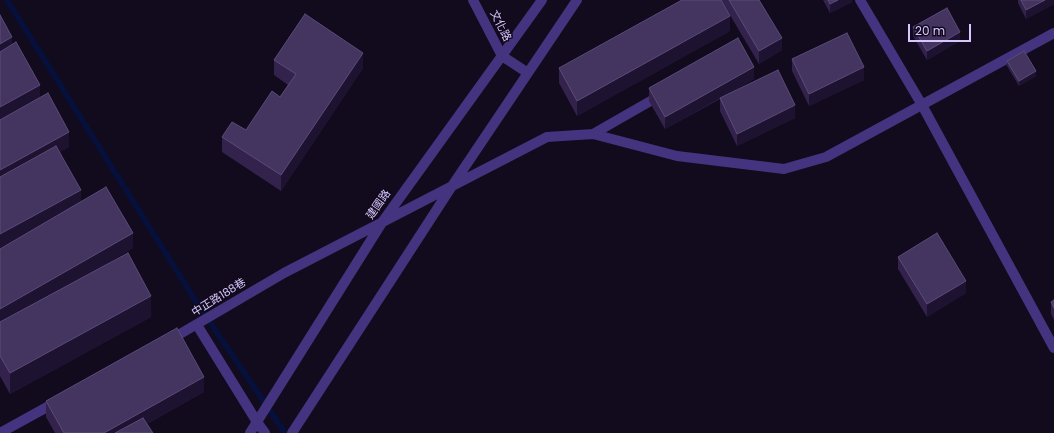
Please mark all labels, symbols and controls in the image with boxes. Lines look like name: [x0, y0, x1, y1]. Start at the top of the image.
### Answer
street label: 文化路: [487, 8, 513, 44]
scale bar: [910, 16, 973, 42]
text: 20 m: [915, 22, 945, 39]
street label: 建國路: [364, 188, 394, 222]
street label: 中正路188巷: [189, 276, 249, 320]

